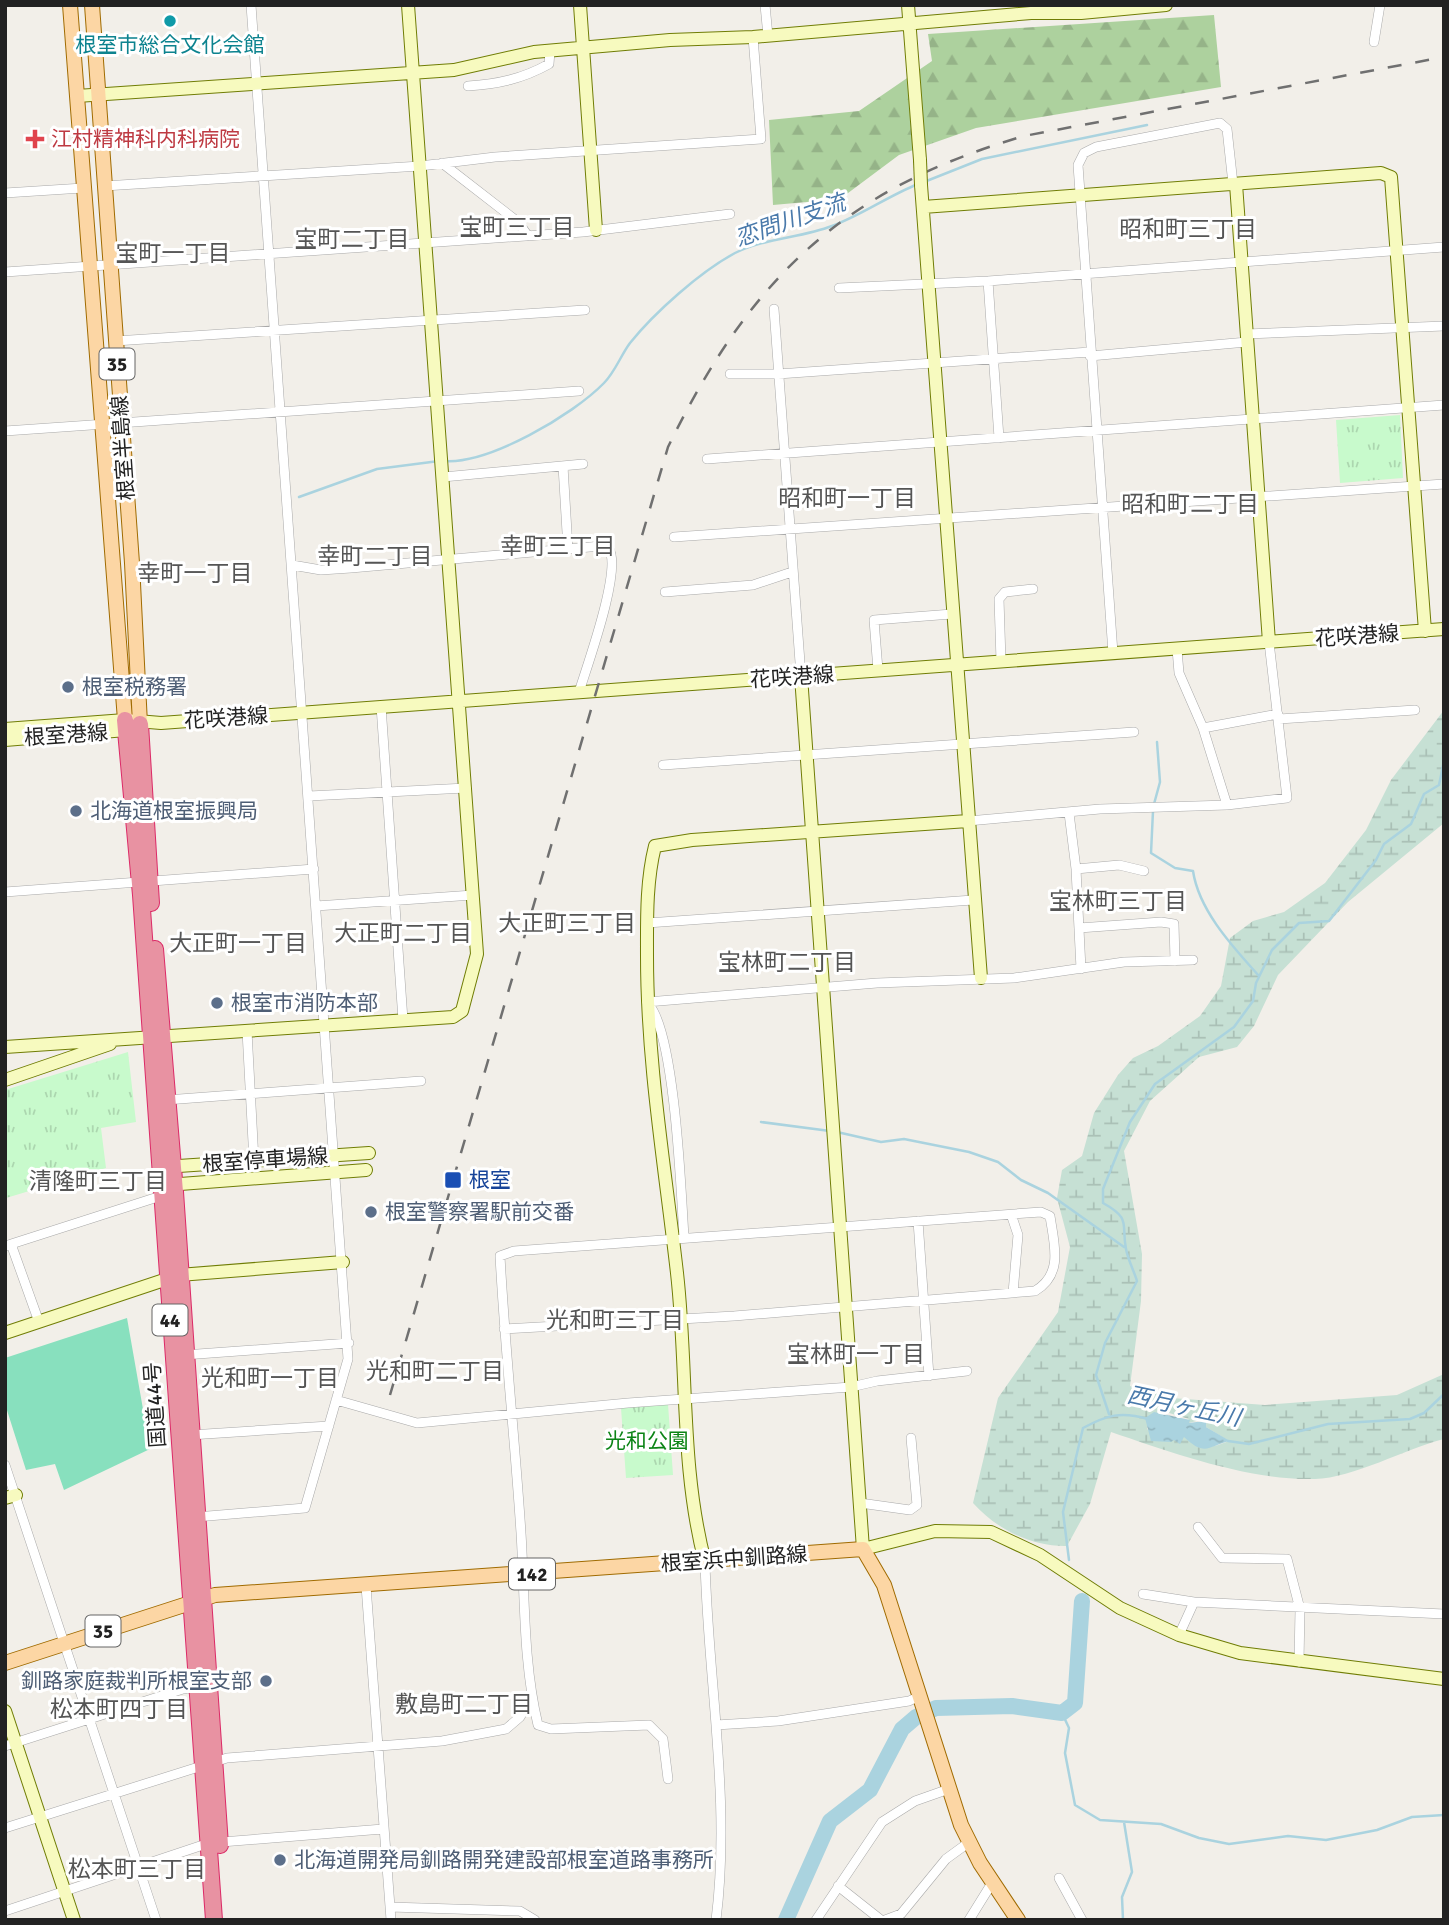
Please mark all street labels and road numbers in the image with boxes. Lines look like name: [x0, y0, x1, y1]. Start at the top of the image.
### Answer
road number: 35: [100, 348, 134, 380]
street label: 根室半島線: [106, 395, 140, 501]
street label: 花咲港線: [1314, 620, 1400, 652]
street label: 花咲港線: [749, 661, 835, 693]
street label: 花咲港線: [183, 702, 269, 734]
street label: 根室港線: [23, 719, 109, 751]
street label: 根室停車場線: [201, 1143, 329, 1177]
road number: 44: [152, 1304, 188, 1336]
street label: 国道44号: [139, 1361, 171, 1449]
street label: 根室浜中釧路線: [660, 1541, 808, 1577]
road number: 142: [509, 1558, 555, 1590]
road number: 35: [86, 1616, 120, 1646]

